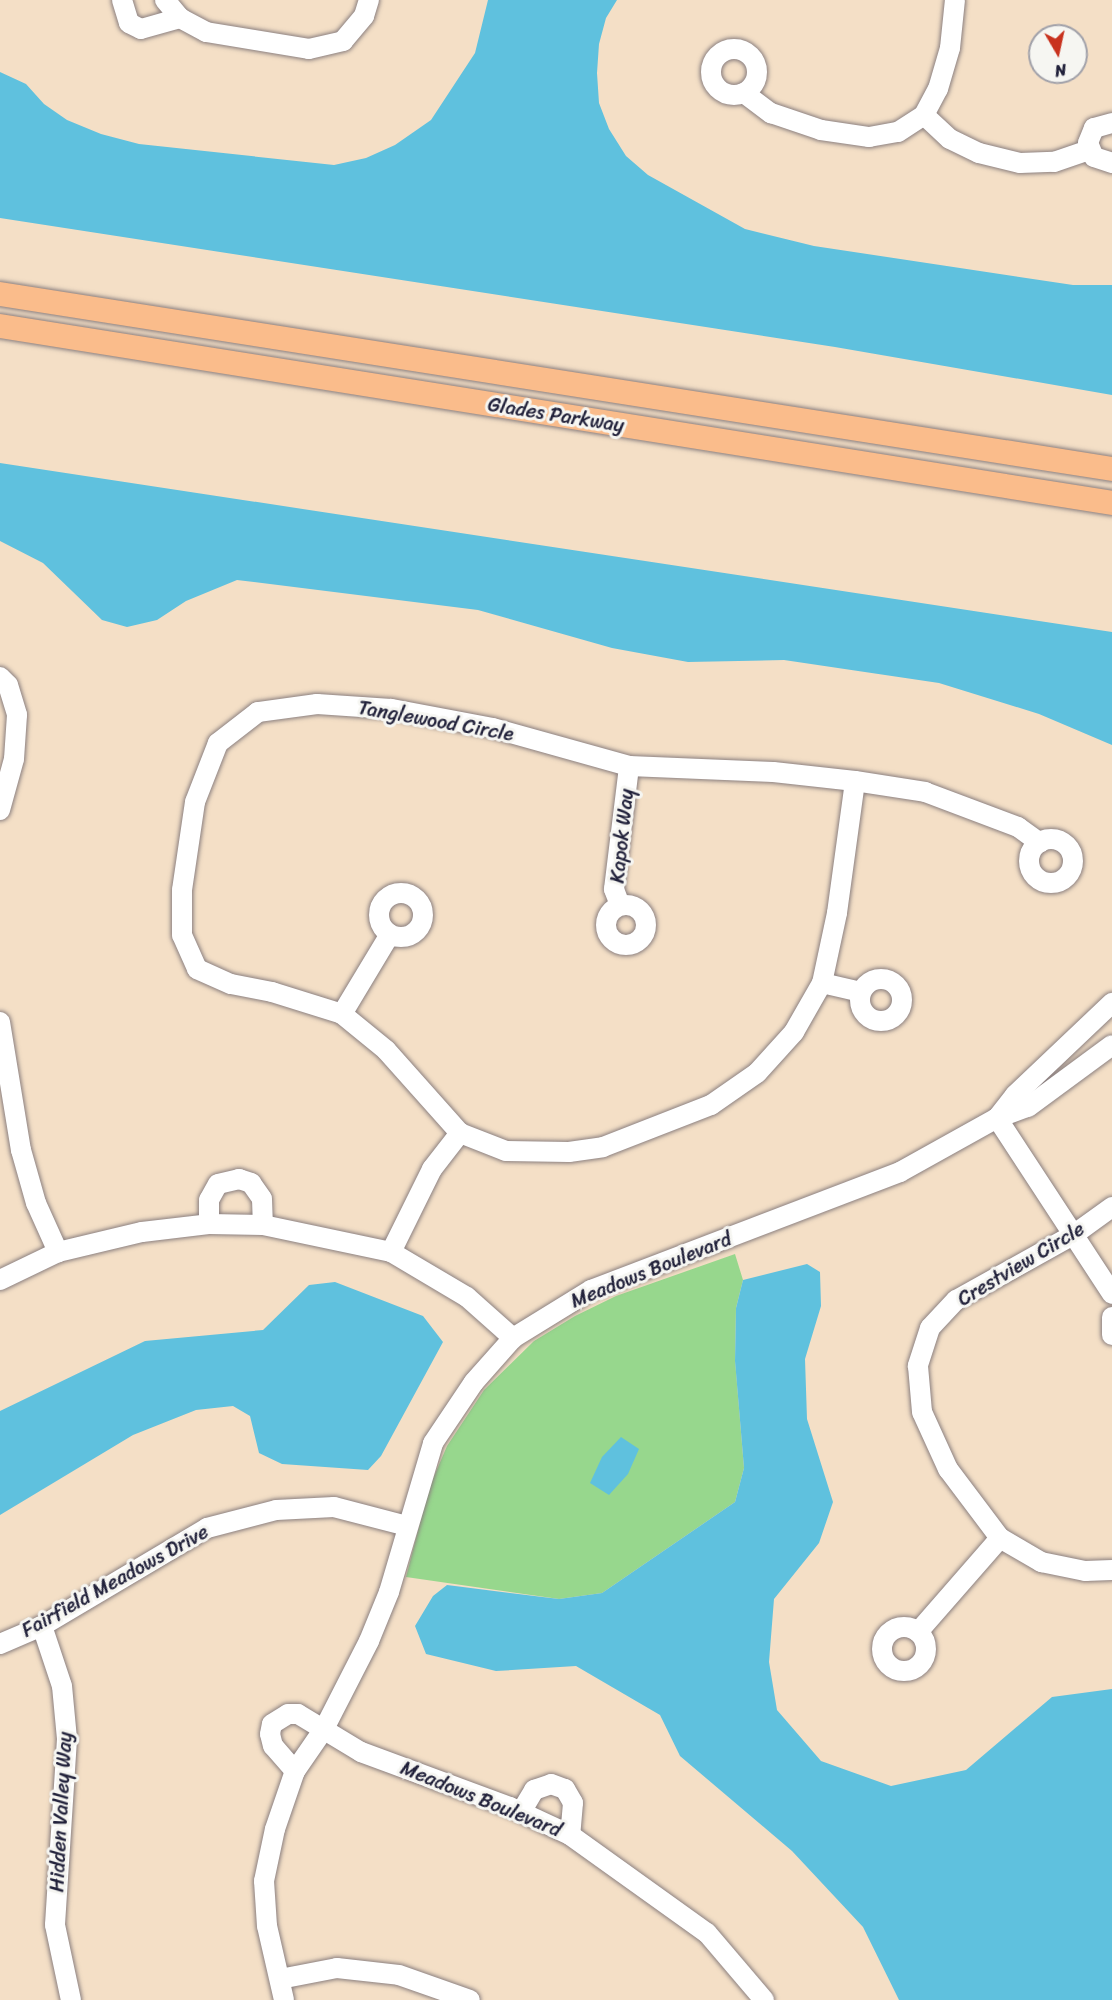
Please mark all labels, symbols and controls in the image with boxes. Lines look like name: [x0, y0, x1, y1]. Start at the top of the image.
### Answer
north arrow: [1028, 24, 1088, 84]
text: N: [1053, 55, 1068, 85]
street label: Glades Parkway: [486, 392, 626, 438]
street label: Tanglewood Circle: [356, 695, 516, 747]
street label: Kapok Way: [605, 788, 639, 884]
street label: Crestview Circle: [953, 1217, 1089, 1311]
street label: Meadows Boulevard: [567, 1227, 735, 1313]
street label: Fairfield Meadows Drive: [17, 1520, 213, 1642]
street label: Hidden Valley Way: [45, 1731, 77, 1893]
street label: Meadows Boulevard: [397, 1756, 565, 1842]

